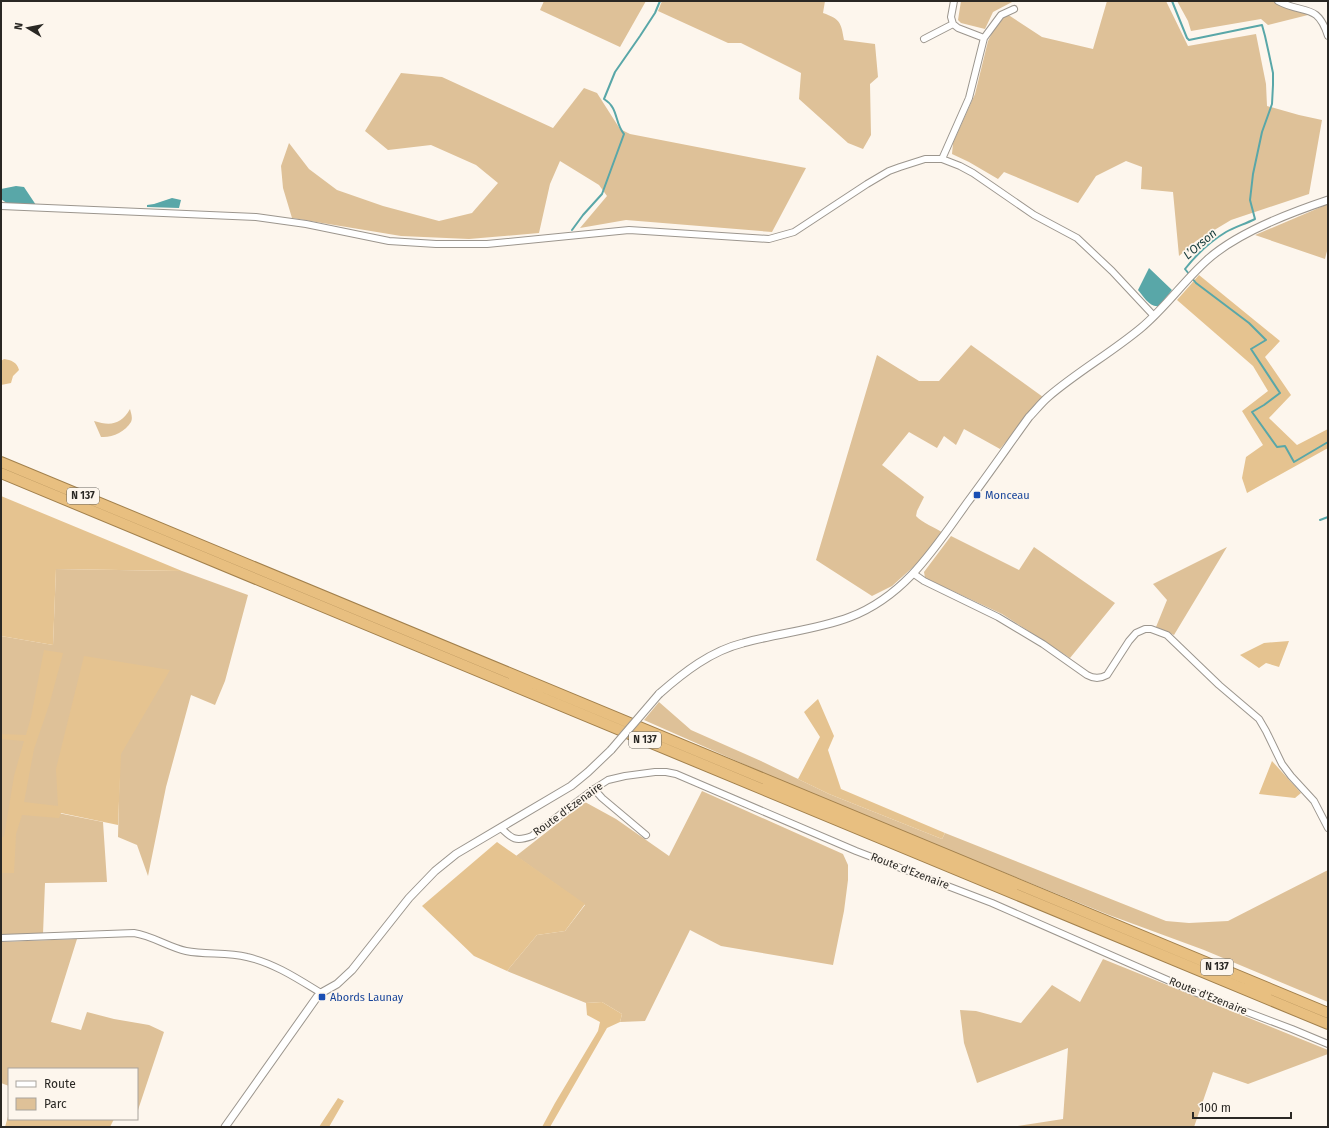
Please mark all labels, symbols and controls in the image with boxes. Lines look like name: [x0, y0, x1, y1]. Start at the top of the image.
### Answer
north arrow: [8, 8, 48, 48]
text: N: [12, 22, 26, 31]
water label: L’Orson: [1181, 226, 1219, 262]
road number: N 137: [67, 488, 99, 504]
place label: Monceau: [985, 489, 1030, 502]
marker: Monceau: [972, 490, 982, 500]
road number: N 137: [629, 732, 661, 748]
street label: Route d'Ezenaire: [531, 779, 605, 839]
street label: Route d'Ezenaire: [869, 850, 951, 892]
road number: N 137: [1201, 959, 1233, 975]
street label: Route d'Ezenaire: [1167, 974, 1249, 1018]
place label: Abords Launay: [330, 991, 404, 1004]
marker: Abords Launay: [317, 992, 327, 1002]
legend: [8, 1068, 138, 1120]
text: Route: [44, 1077, 76, 1091]
scale bar: [1193, 1094, 1291, 1120]
text: Parc: [44, 1097, 67, 1111]
text: 100 m: [1199, 1101, 1231, 1115]

